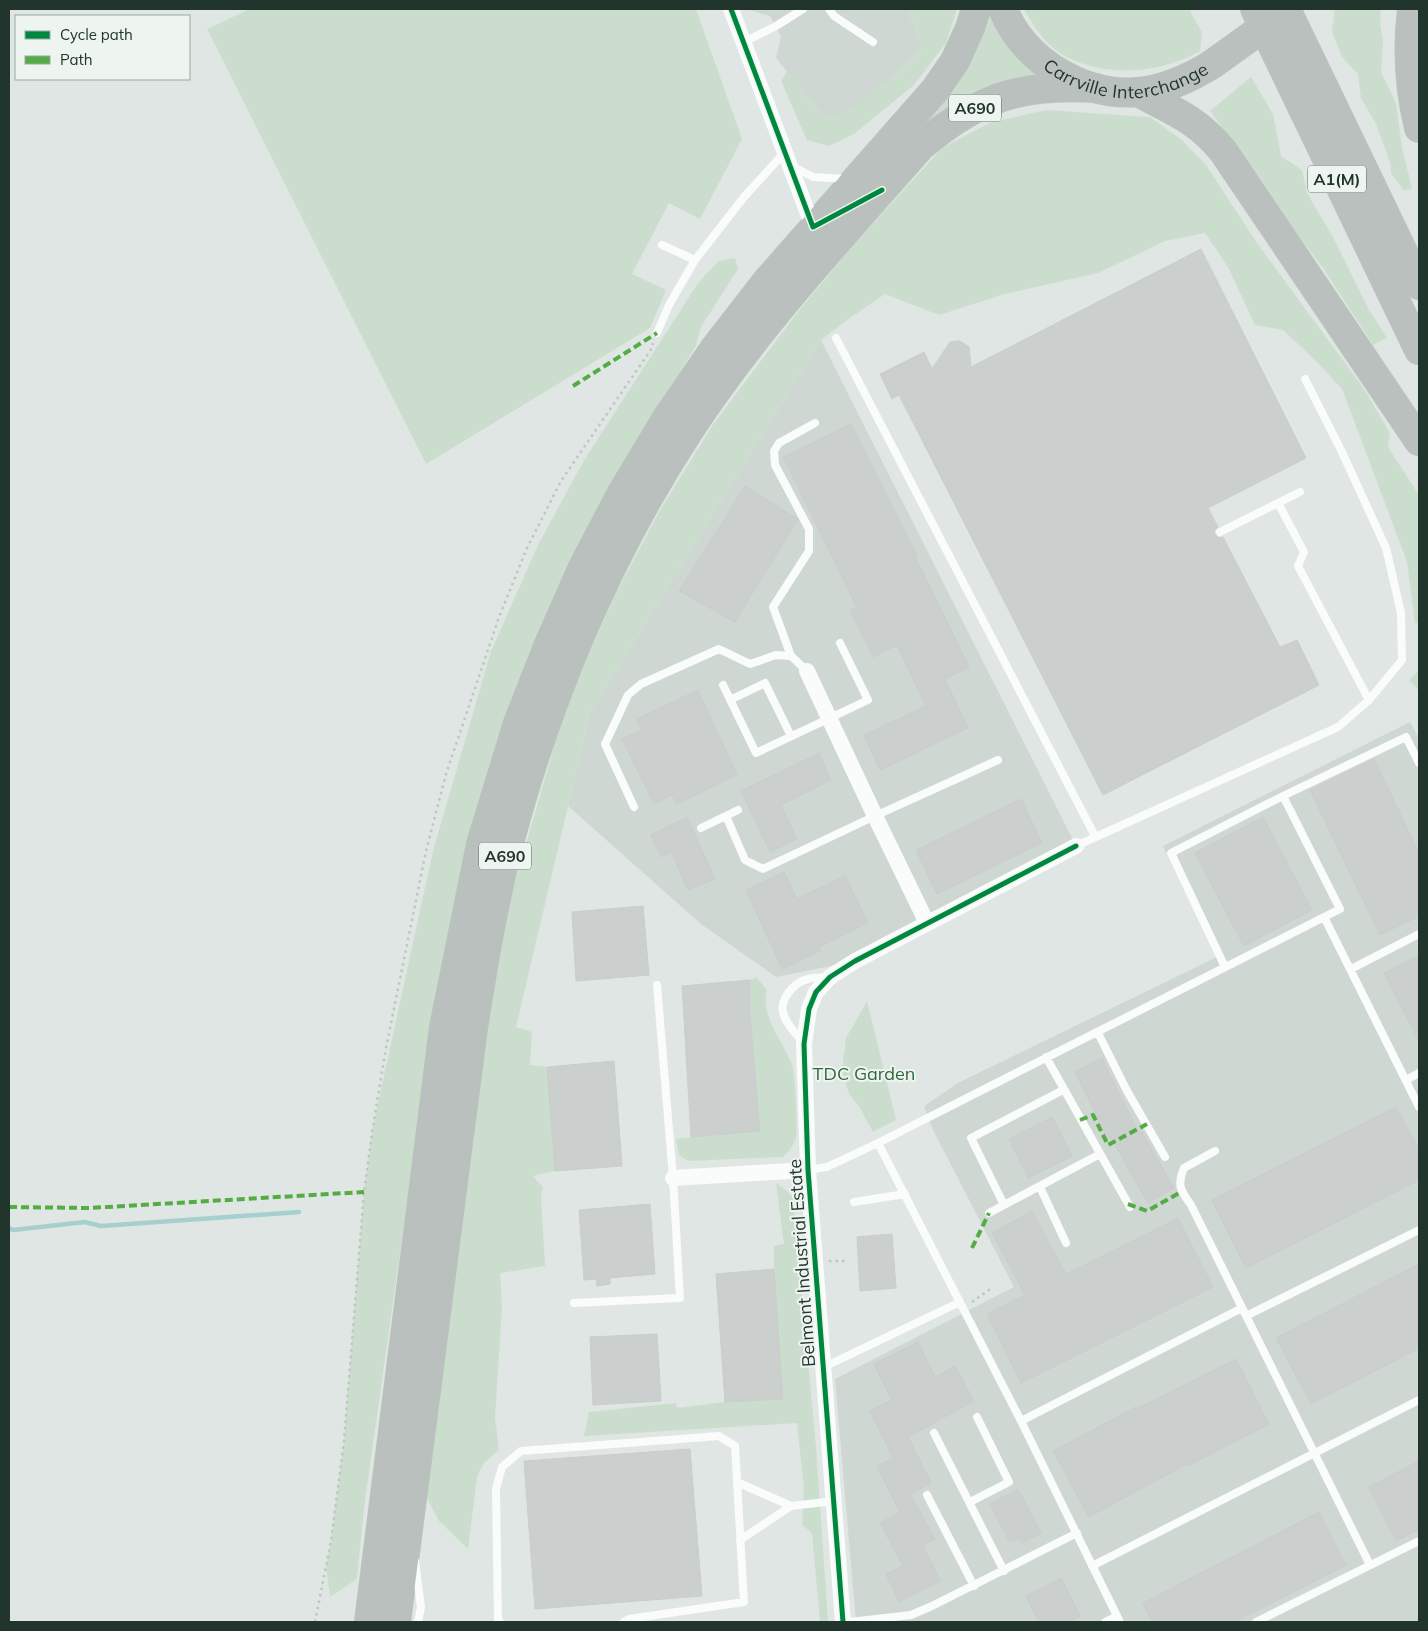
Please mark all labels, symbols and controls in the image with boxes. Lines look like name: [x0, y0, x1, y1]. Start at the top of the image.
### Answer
legend: [15, 15, 190, 80]
text: Cycle path: [60, 25, 133, 44]
street label: Carrville Interchange: [1041, 48, 1213, 72]
text: Path: [60, 50, 92, 69]
text: Carrville Interchange: [1039, 54, 1212, 104]
road number: A690: [949, 95, 1001, 122]
road number: A1(M): [1308, 165, 1366, 192]
road number: A690: [479, 842, 531, 869]
park label: TDC Garden: [813, 1062, 915, 1085]
street label: Belmont Industrial Estate: [783, 1158, 820, 1368]

